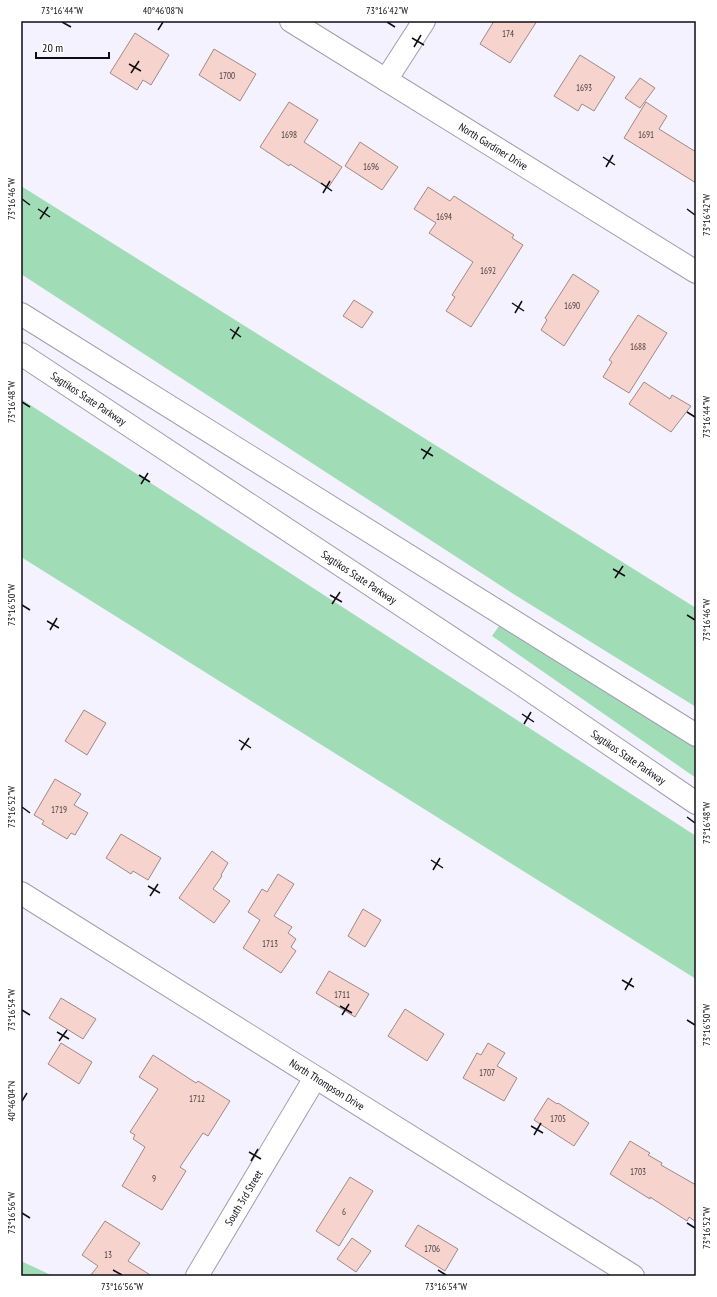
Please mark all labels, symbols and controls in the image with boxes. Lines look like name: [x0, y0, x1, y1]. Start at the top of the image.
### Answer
text: 73°16'44"W: [41, 4, 83, 17]
text: 40°46'08"N: [143, 4, 183, 17]
text: 73°16'42"W: [366, 4, 408, 17]
house number: 174: [502, 28, 514, 39]
scale bar: [36, 34, 109, 60]
text: 20 m: [42, 40, 63, 55]
house number: 1700: [219, 70, 235, 81]
house number: 1693: [576, 82, 592, 93]
street label: North Gardiner Drive: [456, 120, 531, 173]
house number: 1698: [281, 129, 297, 140]
house number: 1691: [638, 129, 654, 140]
house number: 1696: [363, 161, 379, 172]
text: 73°16'46"W: [5, 178, 18, 220]
text: 73°16'42"W: [700, 194, 713, 236]
house number: 1694: [436, 211, 452, 222]
house number: 1692: [480, 265, 496, 276]
house number: 1690: [564, 300, 580, 311]
house number: 1688: [630, 341, 646, 352]
street label: Sagtikos State Parkway: [48, 369, 130, 429]
text: 73°16'48"W: [5, 381, 18, 423]
text: 73°16'44"W: [700, 396, 713, 438]
street label: Sagtikos State Parkway: [319, 547, 400, 608]
text: 73°16'50"W: [5, 584, 18, 626]
text: 73°16'46"W: [700, 599, 713, 641]
street label: Sagtikos State Parkway: [588, 727, 669, 788]
text: 73°16'52"W: [5, 786, 18, 828]
text: 73°16'48"W: [700, 802, 713, 844]
house number: 1719: [51, 804, 67, 815]
house number: 1713: [262, 938, 278, 949]
text: 73°16'54"W: [5, 989, 18, 1031]
house number: 1711: [334, 989, 350, 1000]
text: 73°16'50"W: [700, 1004, 713, 1046]
street label: North Thompson Drive: [287, 1056, 368, 1114]
house number: 1707: [479, 1067, 495, 1078]
text: 40°46'04"N: [5, 1081, 18, 1121]
house number: 1712: [189, 1093, 205, 1104]
house number: 1705: [550, 1113, 566, 1124]
house number: 1703: [630, 1166, 646, 1177]
street label: South 3rd Street: [222, 1167, 266, 1228]
house number: 9: [152, 1173, 156, 1184]
text: 73°16'56"W: [5, 1192, 18, 1234]
house number: 6: [342, 1206, 346, 1217]
text: 73°16'52"W: [700, 1207, 713, 1249]
house number: 1706: [424, 1243, 440, 1254]
house number: 13: [104, 1249, 112, 1260]
text: 73°16'56"W: [101, 1280, 143, 1293]
text: 73°16'54"W: [425, 1280, 467, 1293]

